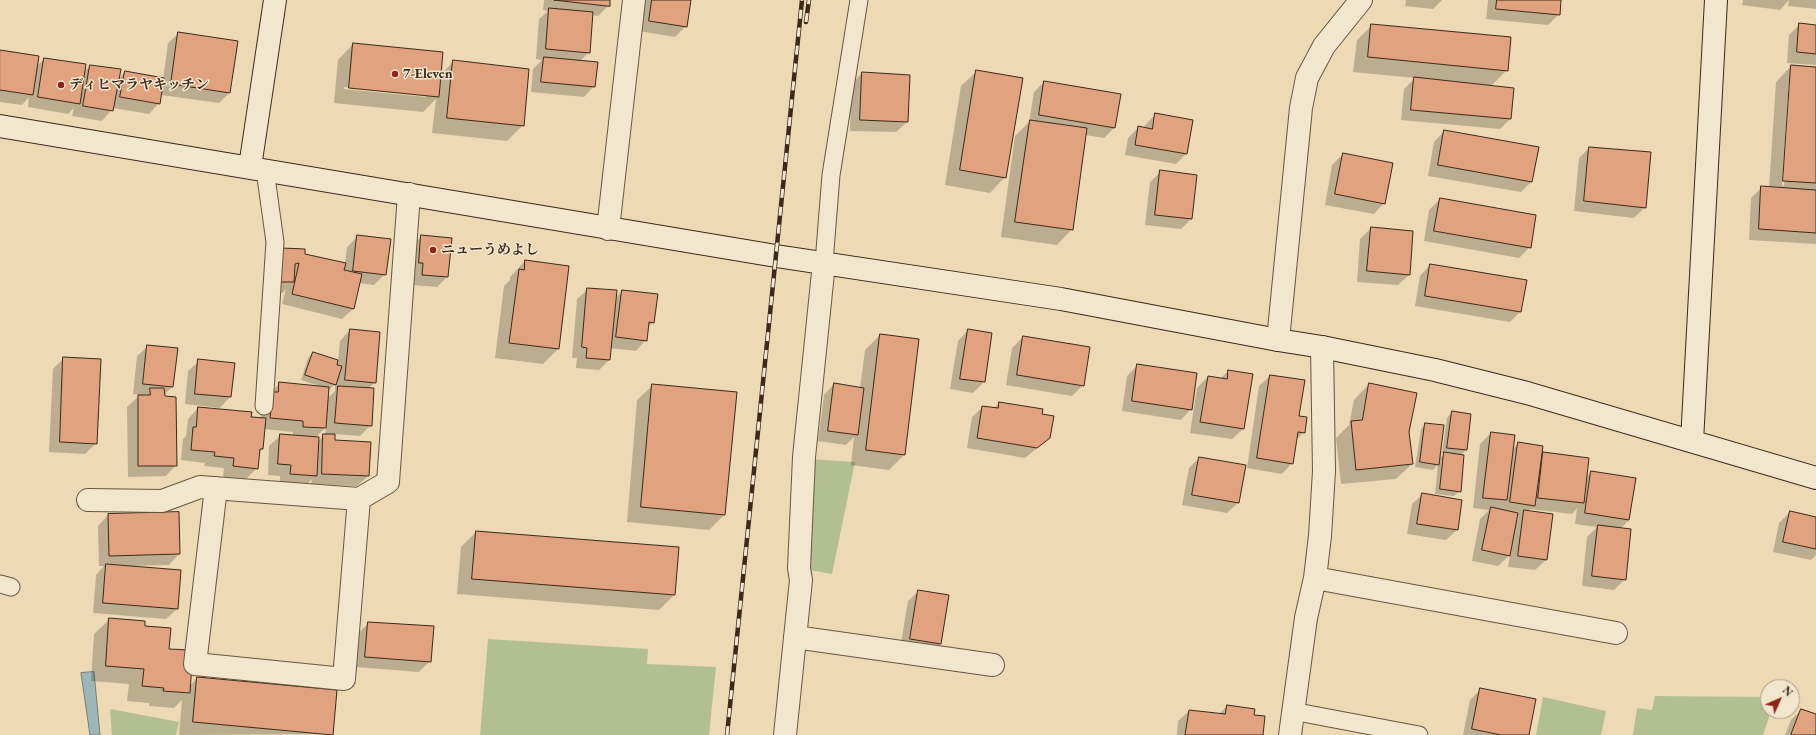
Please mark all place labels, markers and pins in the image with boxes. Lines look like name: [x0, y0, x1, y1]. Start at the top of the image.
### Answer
place label: 7-Eleven: [403, 66, 453, 82]
marker: 7-Eleven: [390, 69, 400, 79]
place label: ディヒマラヤキッチン: [69, 77, 209, 93]
marker: ディヒマラヤキッチン: [56, 80, 66, 90]
place label: ニューうめよし: [441, 242, 539, 258]
marker: ニューうめよし: [428, 245, 438, 255]

